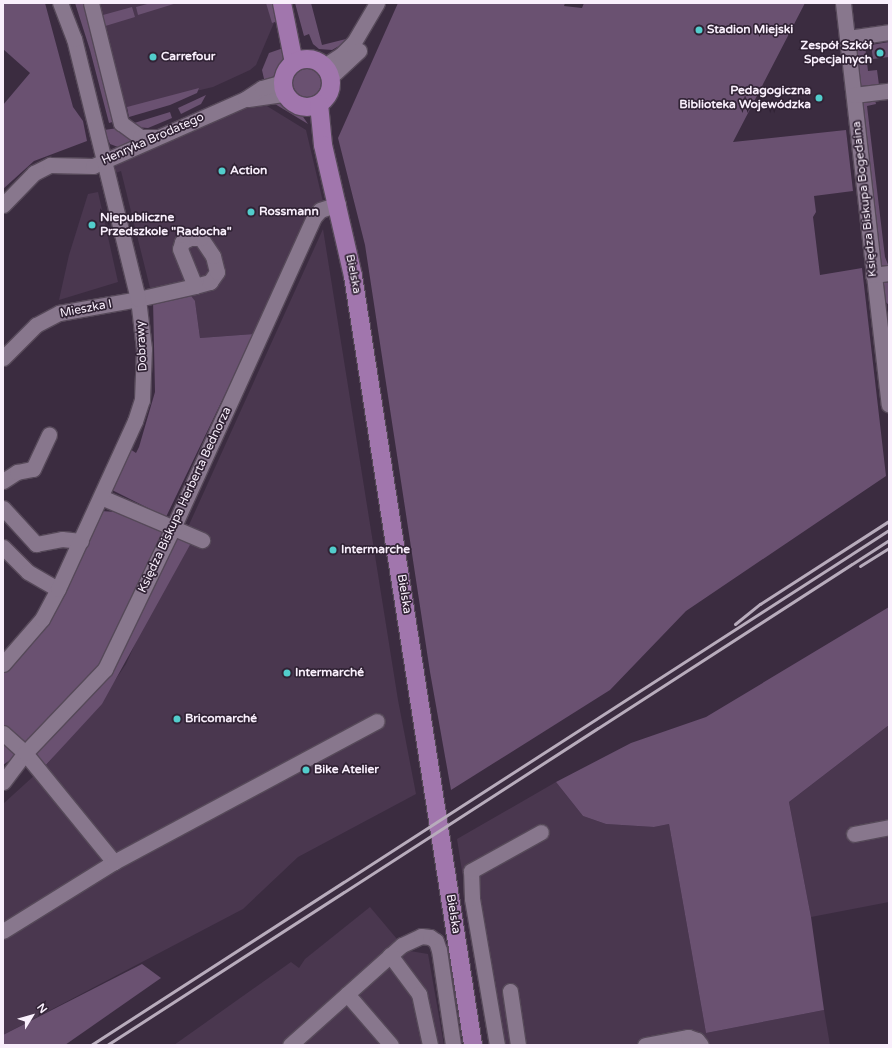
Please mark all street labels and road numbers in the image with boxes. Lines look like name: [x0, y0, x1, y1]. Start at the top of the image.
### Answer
street label: Henryka Brodatego: [100, 110, 206, 168]
street label: Księdza Biskupa Bogedaina: [850, 120, 880, 278]
street label: Bielska: [342, 253, 364, 295]
street label: Mieszka I: [59, 297, 113, 321]
street label: Dobrawy: [133, 320, 151, 372]
street label: Księdza Biskupa Herberta Bednorza: [135, 405, 235, 595]
street label: Bielska: [394, 573, 414, 615]
street label: Bielska: [443, 893, 463, 935]

